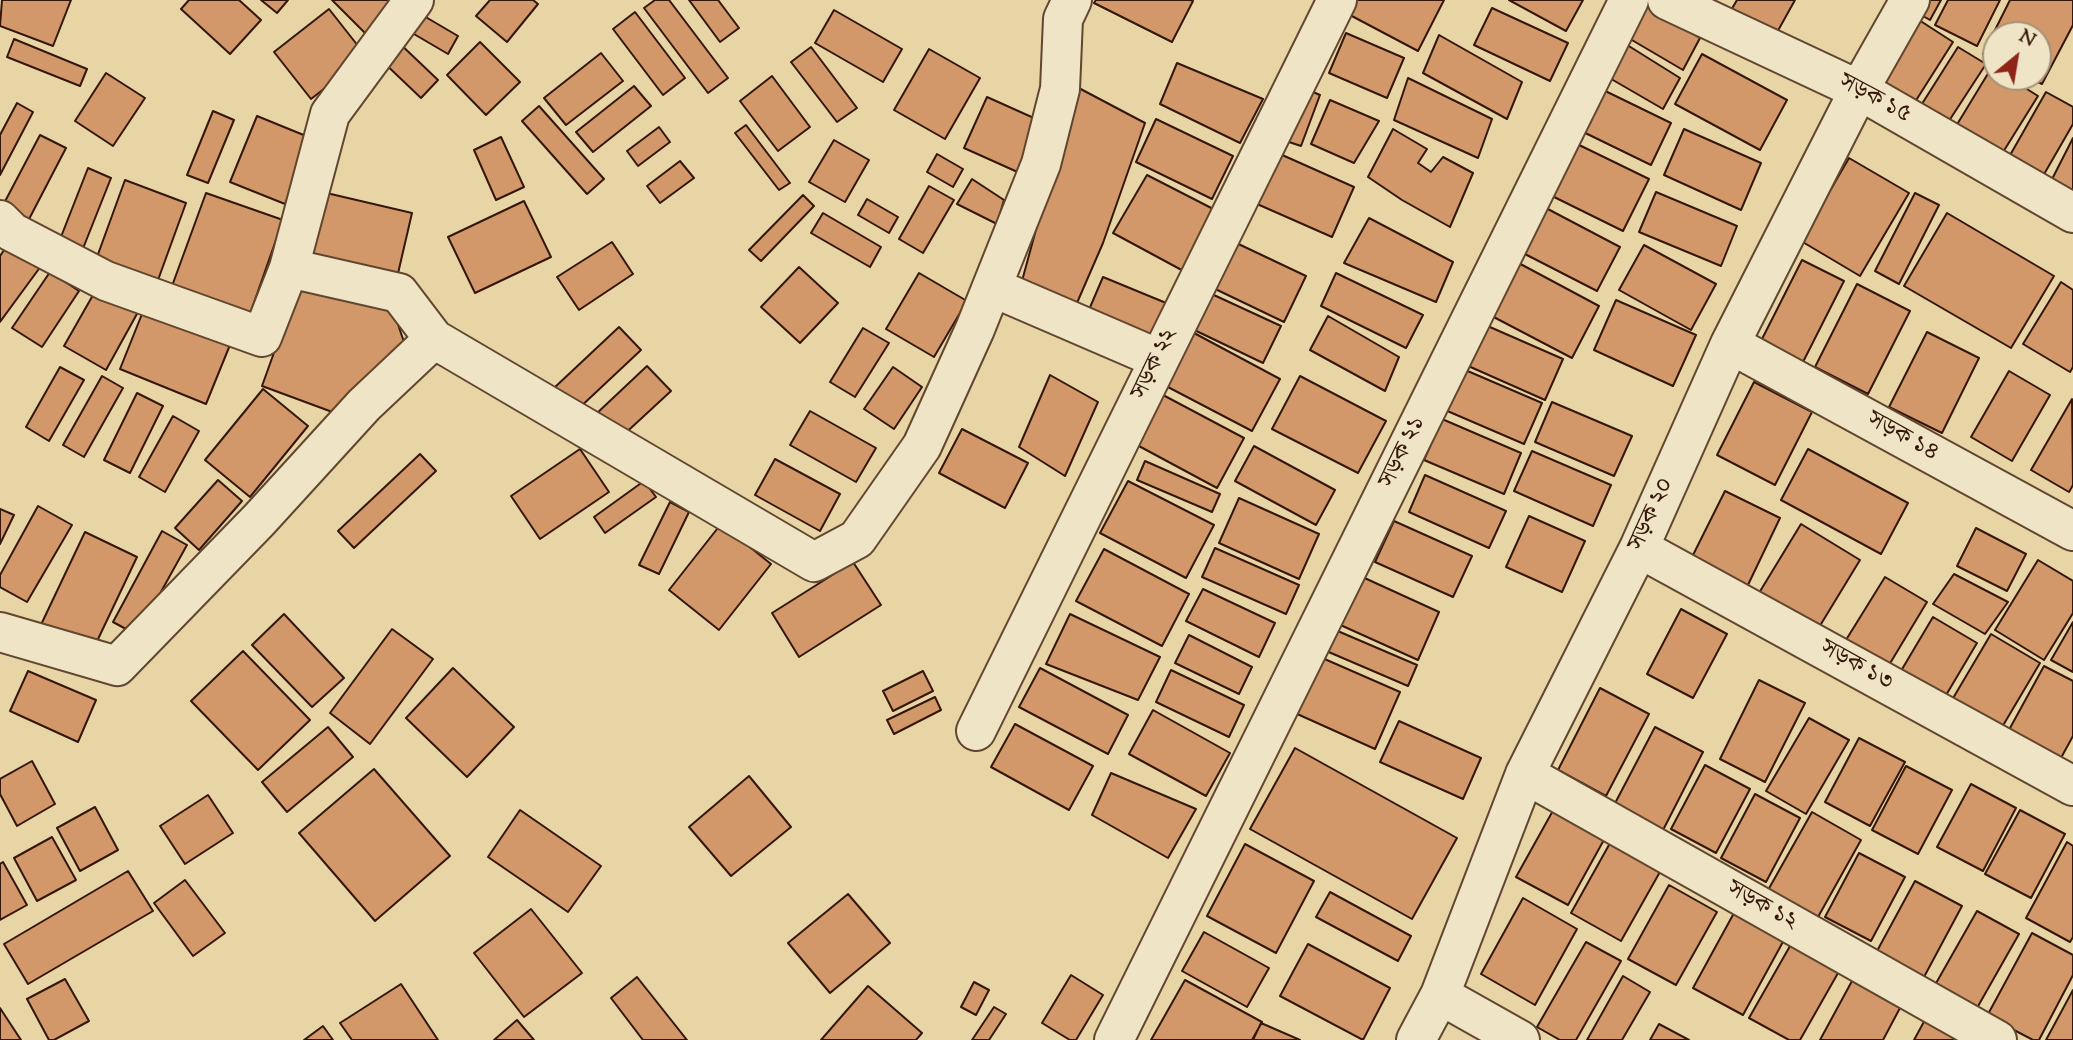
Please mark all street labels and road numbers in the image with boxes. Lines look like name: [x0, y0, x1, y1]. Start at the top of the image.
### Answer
street label: সড়ক ১৫: [1833, 69, 1915, 131]
street label: সড়ক ২২: [1127, 325, 1185, 405]
street label: সড়ক ১৪: [1861, 407, 1943, 469]
street label: সড়ক ২১: [1374, 413, 1434, 493]
street label: সড়ক ২০: [1623, 474, 1683, 556]
street label: সড়ক ১৩: [1814, 635, 1898, 699]
street label: সড়ক ১২: [1721, 876, 1801, 938]

